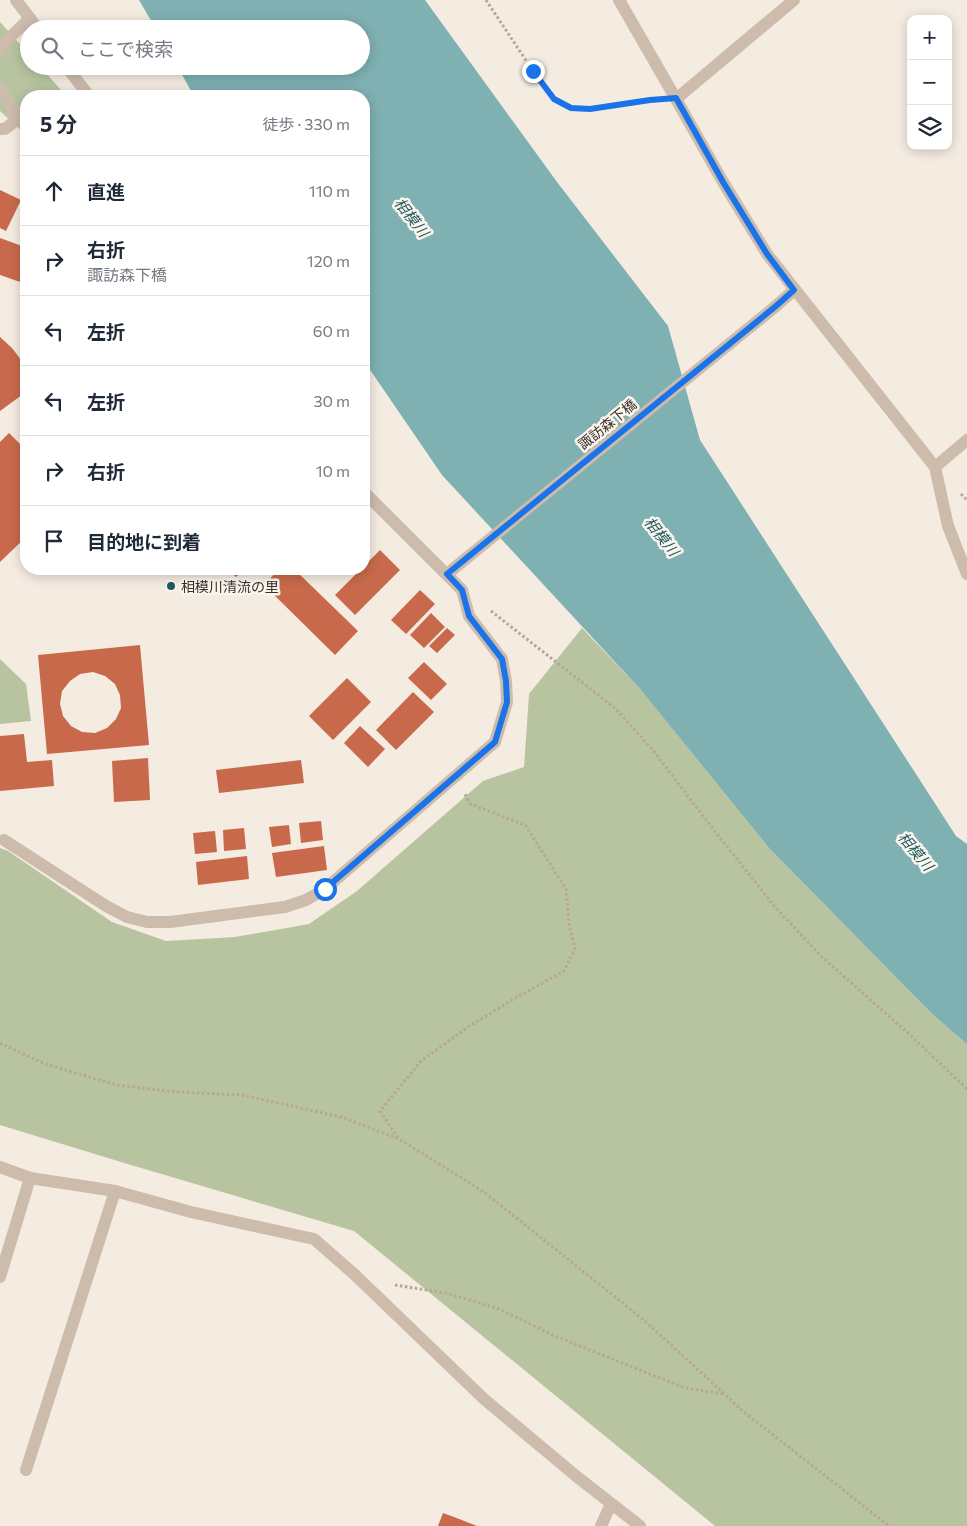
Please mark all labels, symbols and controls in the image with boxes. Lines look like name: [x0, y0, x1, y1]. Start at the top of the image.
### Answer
map controls: [907, 15, 952, 150]
button: +: [907, 15, 952, 60]
search box: [20, 20, 370, 75]
icon: search: [38, 34, 66, 62]
text: ここで検索: [78, 37, 173, 60]
route end: [522, 60, 545, 83]
button: −: [907, 60, 952, 105]
button: layers: [907, 105, 952, 150]
text: 5 分: [40, 111, 77, 136]
text: 徒歩 · 330 m: [262, 114, 350, 133]
icon: ahead: [40, 177, 68, 205]
text: 直進: [87, 180, 125, 203]
text: 110 m: [309, 181, 350, 200]
water label: 相模川: [391, 194, 434, 242]
text: 右折: [87, 238, 125, 261]
icon: right: [40, 247, 68, 275]
text: 120 m: [307, 251, 350, 270]
text: 諏訪森下橋: [87, 265, 167, 284]
icon: left: [40, 317, 68, 345]
text: 左折: [87, 320, 125, 343]
text: 60 m: [313, 321, 350, 340]
icon: left: [40, 387, 68, 415]
text: 左折: [87, 390, 125, 413]
text: 30 m: [313, 391, 350, 410]
street label: 諏訪森下橋: [574, 395, 640, 453]
icon: right: [40, 457, 68, 485]
text: 右折: [87, 460, 125, 483]
text: 10 m: [316, 461, 350, 480]
water label: 相模川: [641, 513, 684, 561]
icon: arrive: [40, 527, 68, 555]
text: 目的地に到着: [87, 530, 201, 553]
place label: 相模川清流の里: [181, 578, 279, 595]
marker: 相模川清流の里: [165, 580, 177, 592]
water label: 相模川: [895, 828, 939, 876]
route start: [314, 878, 337, 901]

